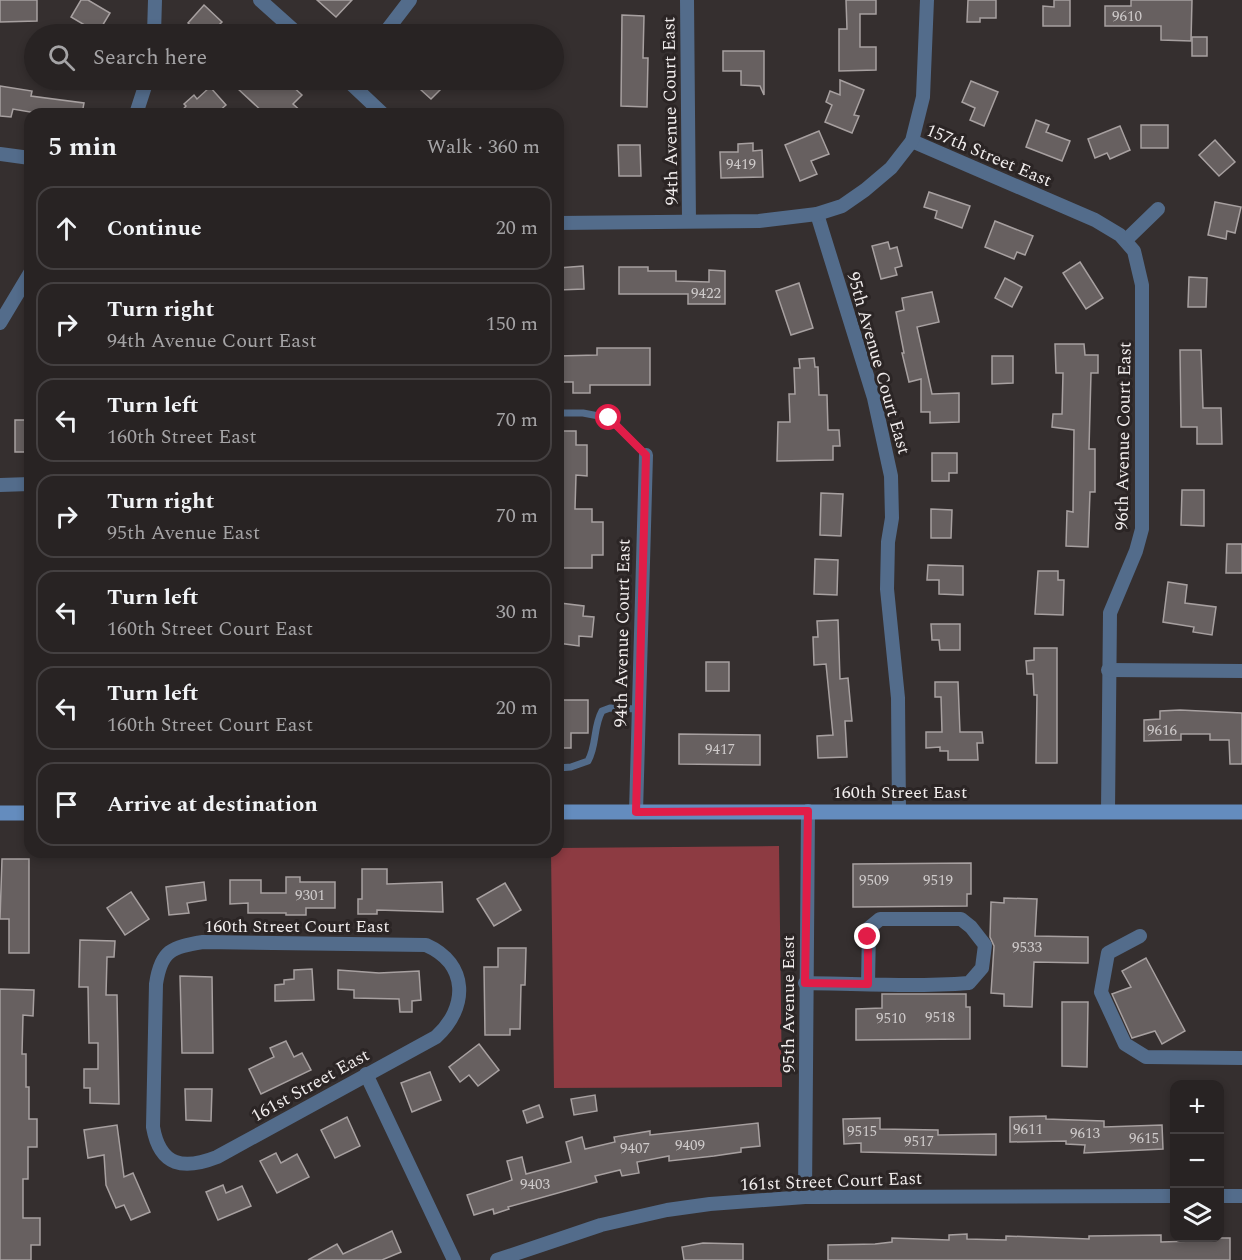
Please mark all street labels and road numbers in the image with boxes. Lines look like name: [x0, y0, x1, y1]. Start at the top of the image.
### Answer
street label: 94th Avenue Court East: [655, 16, 686, 206]
street label: 157th Street East: [922, 117, 1056, 194]
street label: 95th Avenue Court East: [840, 269, 918, 458]
street label: 96th Avenue Court East: [1108, 341, 1139, 531]
street label: 94th Avenue Court East: [607, 538, 638, 728]
street label: 160th Street East: [833, 779, 967, 806]
street label: 160th Street Court East: [204, 913, 390, 940]
street label: 95th Avenue East: [775, 935, 802, 1073]
street label: 161st Street East: [246, 1042, 374, 1129]
street label: 161st Street Court East: [739, 1165, 923, 1198]

